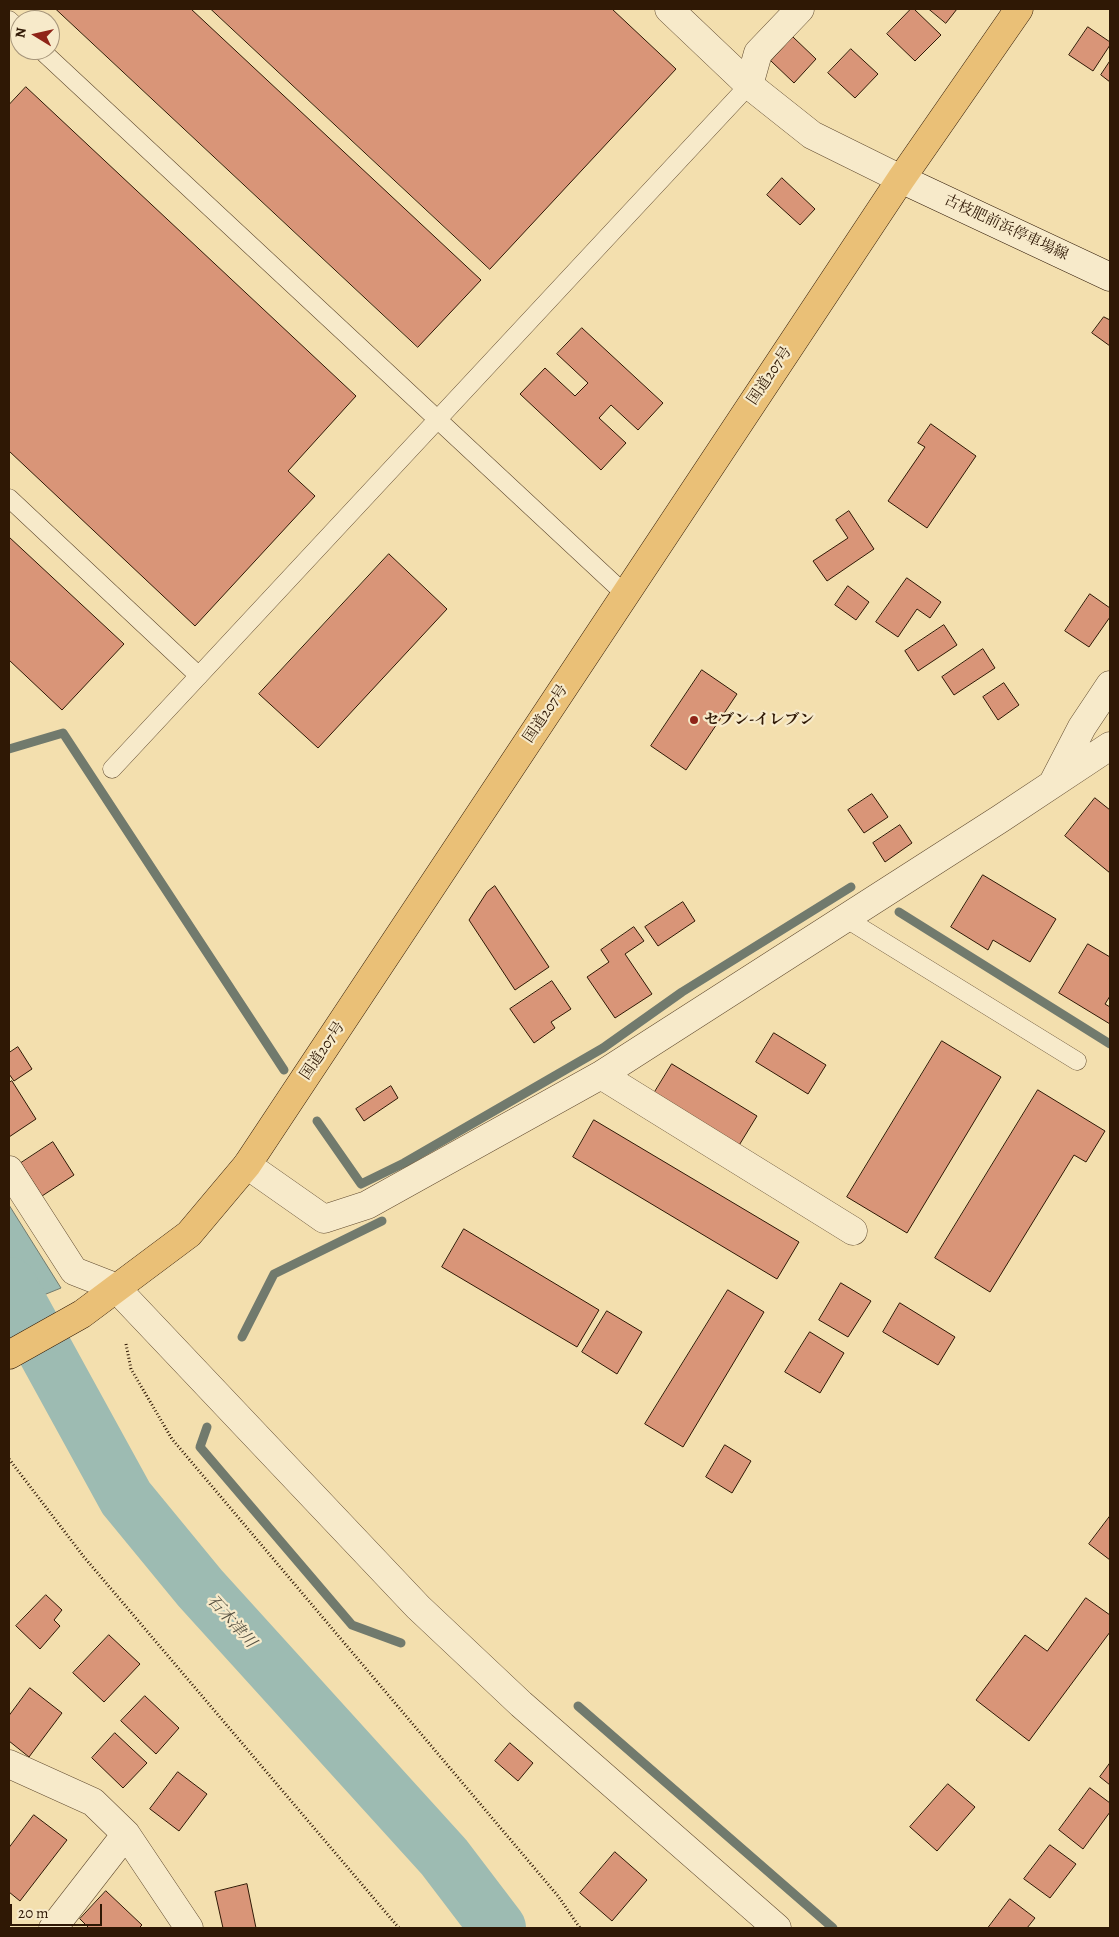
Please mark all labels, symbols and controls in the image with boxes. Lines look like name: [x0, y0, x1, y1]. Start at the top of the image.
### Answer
north arrow: [10, 10, 60, 60]
text: N: [10, 26, 31, 39]
street label: 古枝肥前浜停車場線: [941, 191, 1071, 265]
street label: 国道207号: [744, 343, 796, 409]
street label: 国道207号: [520, 681, 572, 747]
place label: セブン-イレブン: [704, 711, 814, 729]
marker: セブン-イレブン: [688, 714, 700, 726]
street label: 国道207号: [297, 1018, 349, 1084]
water label: 石木津川: [202, 1592, 260, 1652]
scale bar: [12, 1894, 105, 1926]
text: 20 m: [18, 1903, 49, 1923]

